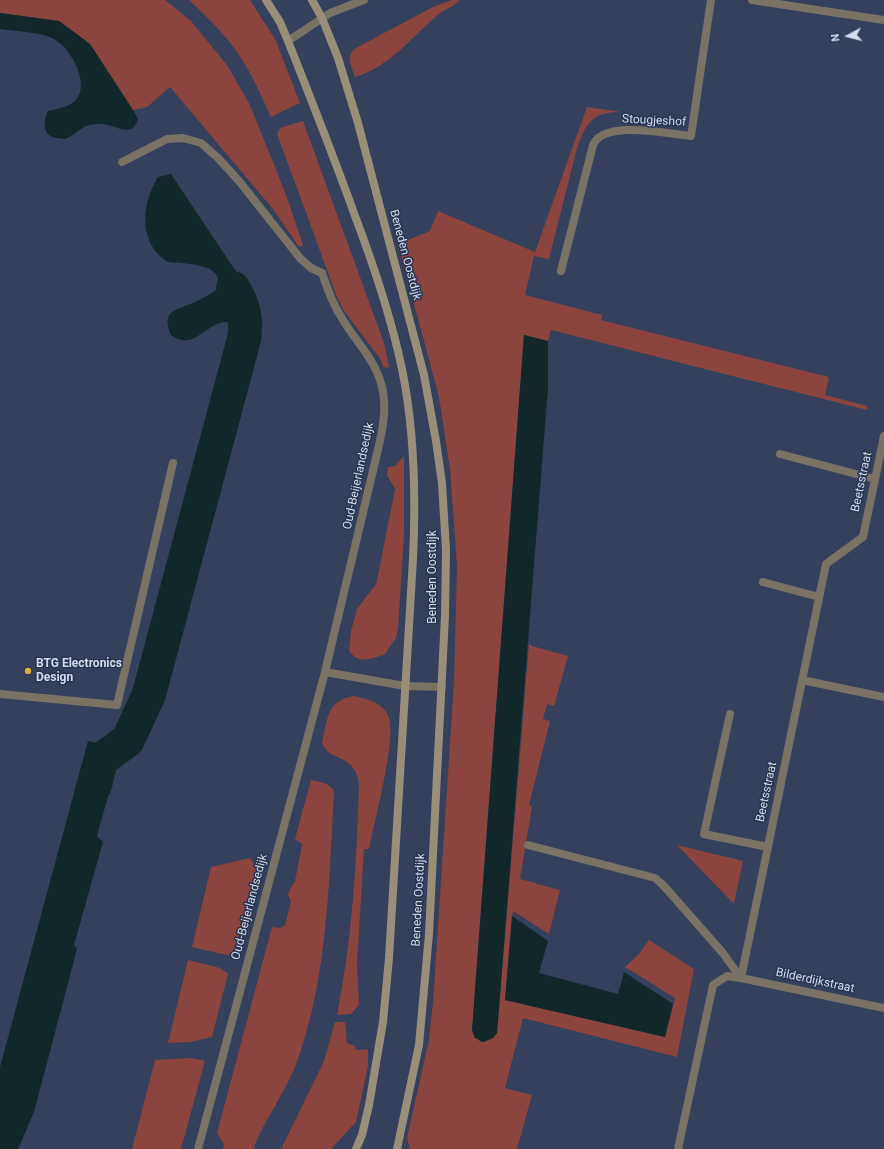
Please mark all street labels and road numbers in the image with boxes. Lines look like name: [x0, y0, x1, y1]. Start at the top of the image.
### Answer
street label: Stougjeshof: [622, 112, 686, 130]
street label: Beneden Oostdijk: [386, 208, 424, 302]
street label: Oud-Beijerlandsedijk: [341, 421, 377, 531]
street label: Beetsstraat: [849, 451, 875, 513]
street label: Beneden Oostdijk: [426, 530, 440, 624]
street label: Beetsstraat: [754, 761, 780, 823]
street label: Oud-Beijerlandsedijk: [229, 852, 271, 962]
street label: Beneden Oostdijk: [409, 853, 429, 947]
street label: Bilderdijkstraat: [774, 966, 856, 996]

